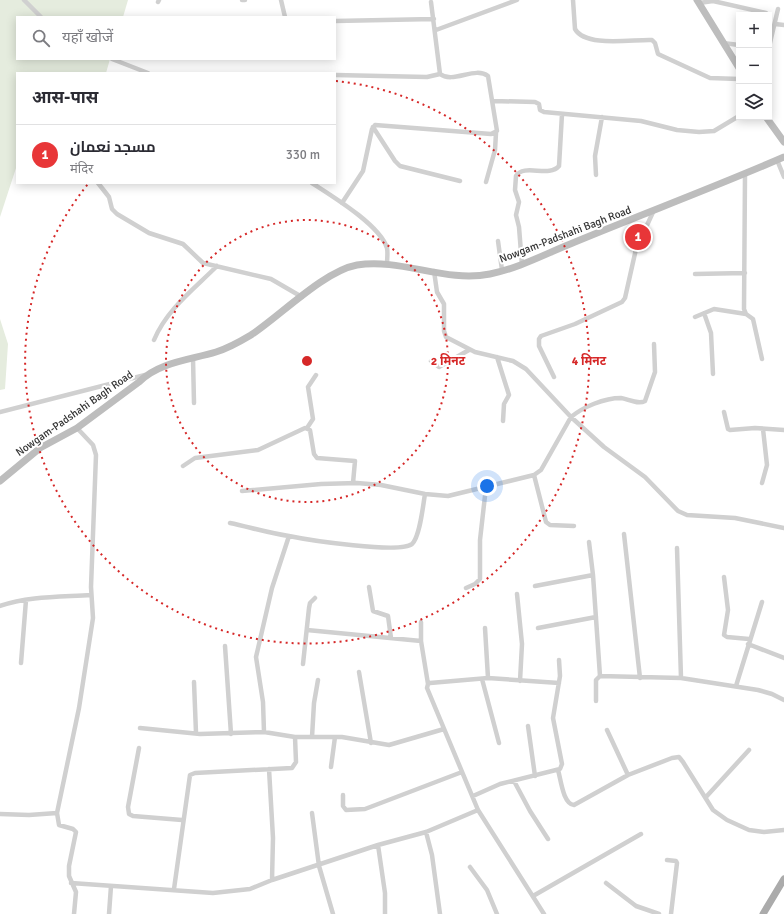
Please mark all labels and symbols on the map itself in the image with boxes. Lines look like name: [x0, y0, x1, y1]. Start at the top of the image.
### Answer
street label: Nowgam-Padshahi Bagh Road: [497, 203, 633, 266]
pin: 1: [625, 222, 651, 252]
text: 2 मिनट: [431, 353, 466, 369]
text: 4 मिनट: [572, 353, 607, 369]
centre of rings: [300, 354, 314, 368]
street label: Nowgam-Padshahi Bagh Road: [13, 368, 136, 459]
your location: [477, 476, 497, 496]

